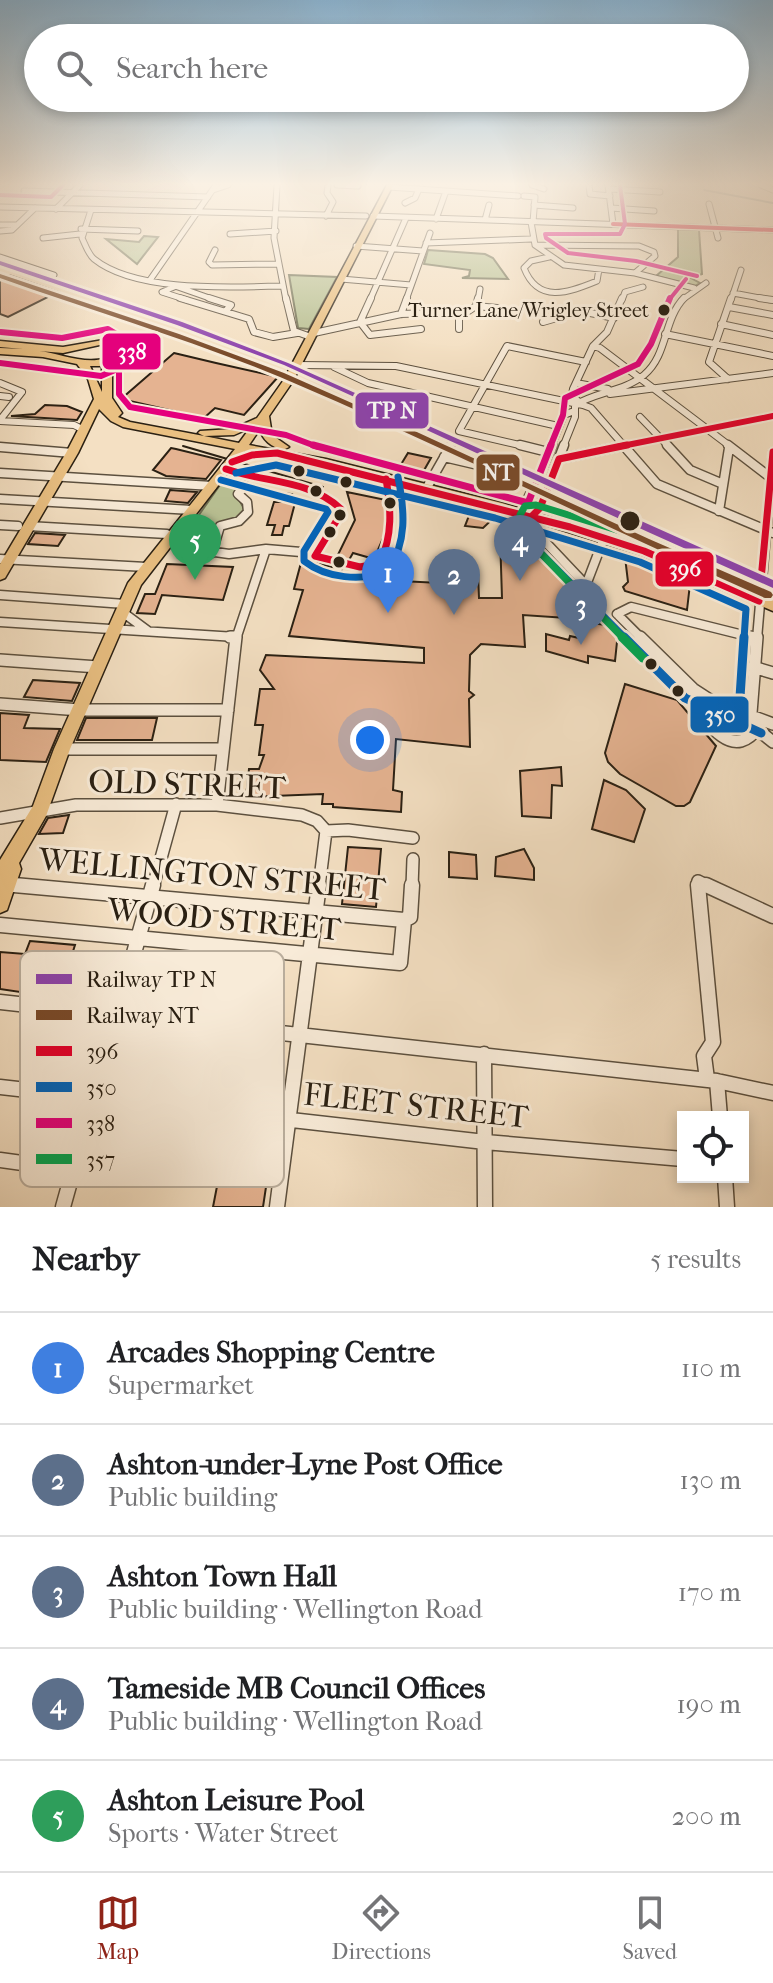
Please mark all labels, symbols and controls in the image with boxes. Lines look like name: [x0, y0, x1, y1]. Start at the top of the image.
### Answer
search box: [24, 24, 749, 112]
icon: search: [52, 46, 96, 90]
text: Search here: [116, 51, 268, 86]
place label: Turner Lane/Wrigley Street: [408, 299, 649, 322]
marker: Turner Lane/Wrigley Street: [656, 302, 672, 318]
line badge: 338: [101, 332, 162, 371]
text: 338: [117, 339, 147, 365]
line badge: TP N: [354, 391, 430, 430]
text: TP N: [366, 398, 417, 424]
line badge: NT: [475, 453, 521, 492]
text: NT: [482, 460, 515, 486]
unlabelled marker: [291, 463, 307, 479]
unlabelled marker: [338, 474, 354, 490]
unlabelled marker: [308, 483, 324, 499]
unlabelled marker: [382, 495, 398, 511]
unlabelled marker: [332, 507, 348, 523]
unlabelled marker: [618, 509, 642, 533]
pin: 5: [169, 514, 221, 580]
pin: 4: [494, 515, 546, 581]
unlabelled marker: [322, 524, 338, 540]
pin: 1: [362, 547, 414, 613]
pin: 2: [428, 549, 480, 615]
line badge: 396: [654, 550, 715, 588]
unlabelled marker: [331, 554, 347, 570]
text: 396: [669, 556, 702, 582]
pin: 3: [555, 579, 607, 645]
unlabelled marker: [643, 656, 659, 672]
unlabelled marker: [670, 683, 686, 699]
line badge: 350: [689, 695, 750, 734]
text: 350: [705, 702, 735, 728]
your location: [350, 720, 390, 760]
street label: OLD STREET: [88, 763, 287, 806]
street label: WELLINGTON STREET: [36, 841, 387, 908]
street label: WOOD STREET: [105, 891, 343, 948]
legend: [20, 951, 284, 1187]
text: Railway TP N: [86, 967, 217, 993]
text: Railway NT: [86, 1003, 200, 1029]
text: 396: [86, 1039, 119, 1065]
text: 350: [86, 1075, 117, 1101]
street label: FLEET STREET: [302, 1075, 531, 1136]
text: 338: [86, 1111, 115, 1137]
map controls: [677, 1111, 749, 1183]
button: locate: [677, 1111, 749, 1183]
text: 357: [86, 1147, 115, 1173]
text: Nearby: [32, 1239, 139, 1279]
text: 5 results: [650, 1244, 741, 1275]
text: Arcades Shopping Centre: [108, 1335, 435, 1370]
text: 1: [53, 1353, 63, 1384]
text: 110 m: [681, 1353, 741, 1384]
text: Supermarket: [108, 1370, 254, 1401]
text: Ashton-under-Lyne Post Office: [108, 1447, 503, 1482]
text: 2: [51, 1465, 65, 1496]
text: 130 m: [680, 1465, 741, 1496]
text: Public building: [108, 1482, 277, 1513]
text: Ashton Town Hall: [108, 1559, 337, 1594]
text: 3: [53, 1577, 63, 1608]
text: 170 m: [678, 1577, 741, 1608]
text: Public building · Wellington Road: [108, 1594, 482, 1625]
text: Tameside MB Council Offices: [108, 1671, 485, 1706]
text: 4: [50, 1689, 66, 1720]
text: 190 m: [677, 1689, 741, 1720]
text: Public building · Wellington Road: [108, 1706, 482, 1737]
text: Ashton Leisure Pool: [108, 1783, 364, 1818]
text: 5: [52, 1801, 64, 1832]
text: 200 m: [672, 1801, 741, 1832]
text: Sports · Water Street: [108, 1818, 338, 1849]
tab: Map: [96, 1891, 140, 1965]
tab: Directions: [332, 1891, 431, 1965]
tab: Saved: [623, 1891, 677, 1965]

